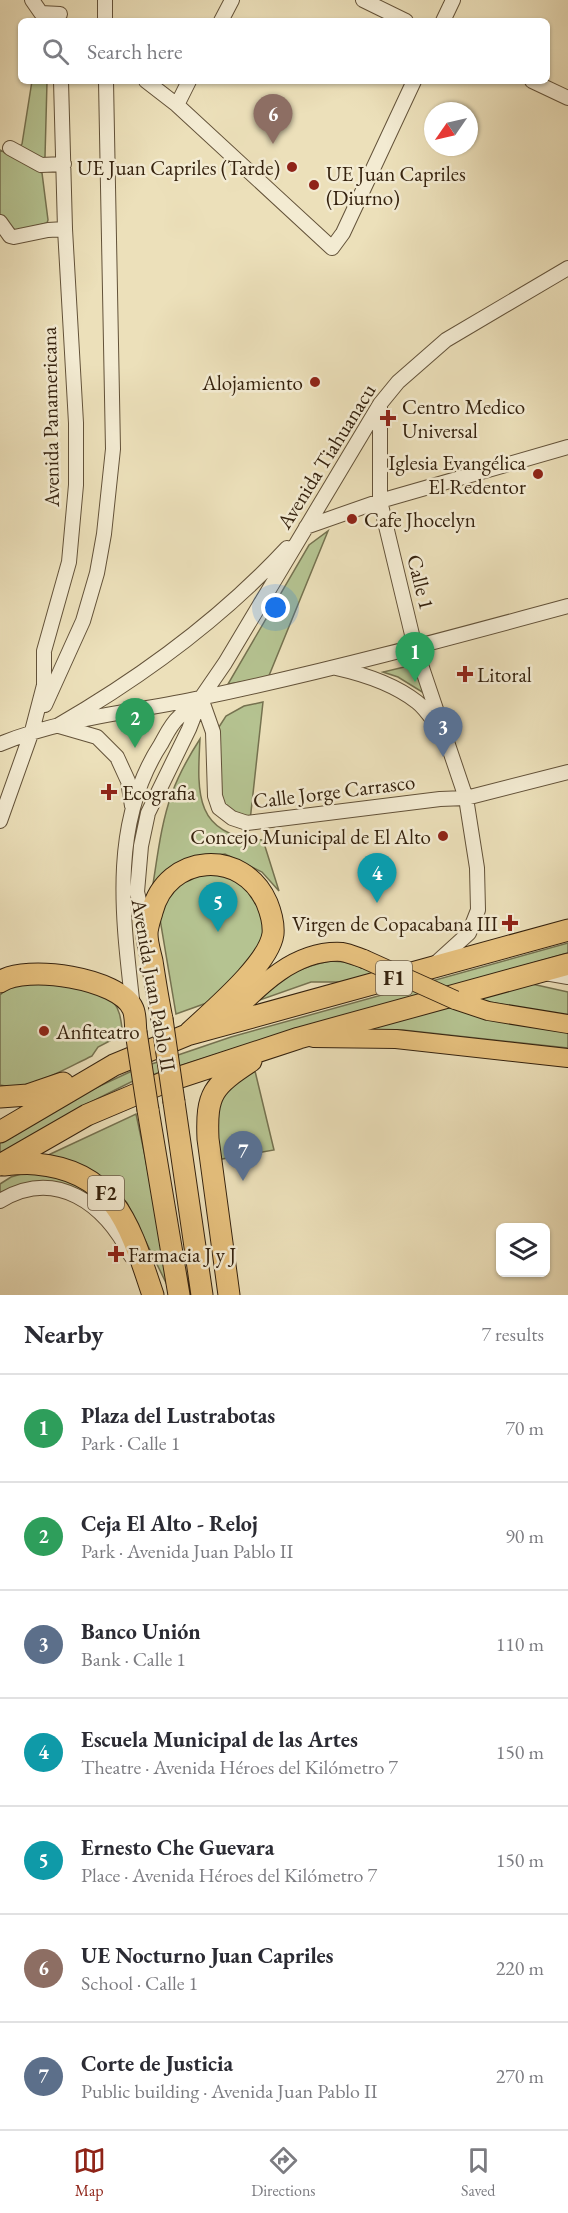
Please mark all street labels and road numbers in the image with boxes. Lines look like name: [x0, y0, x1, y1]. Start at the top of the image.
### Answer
street label: Avenida Panamericana: [35, 326, 65, 508]
street label: Avenida Tiahuanacu: [270, 378, 382, 535]
street label: Calle 1: [401, 552, 441, 612]
street label: Calle Jorge Carrasco: [252, 768, 416, 814]
street label: Avenida Juan Pablo II: [125, 896, 182, 1073]
road number: F1: [376, 961, 412, 995]
road number: F2: [88, 1176, 124, 1210]

